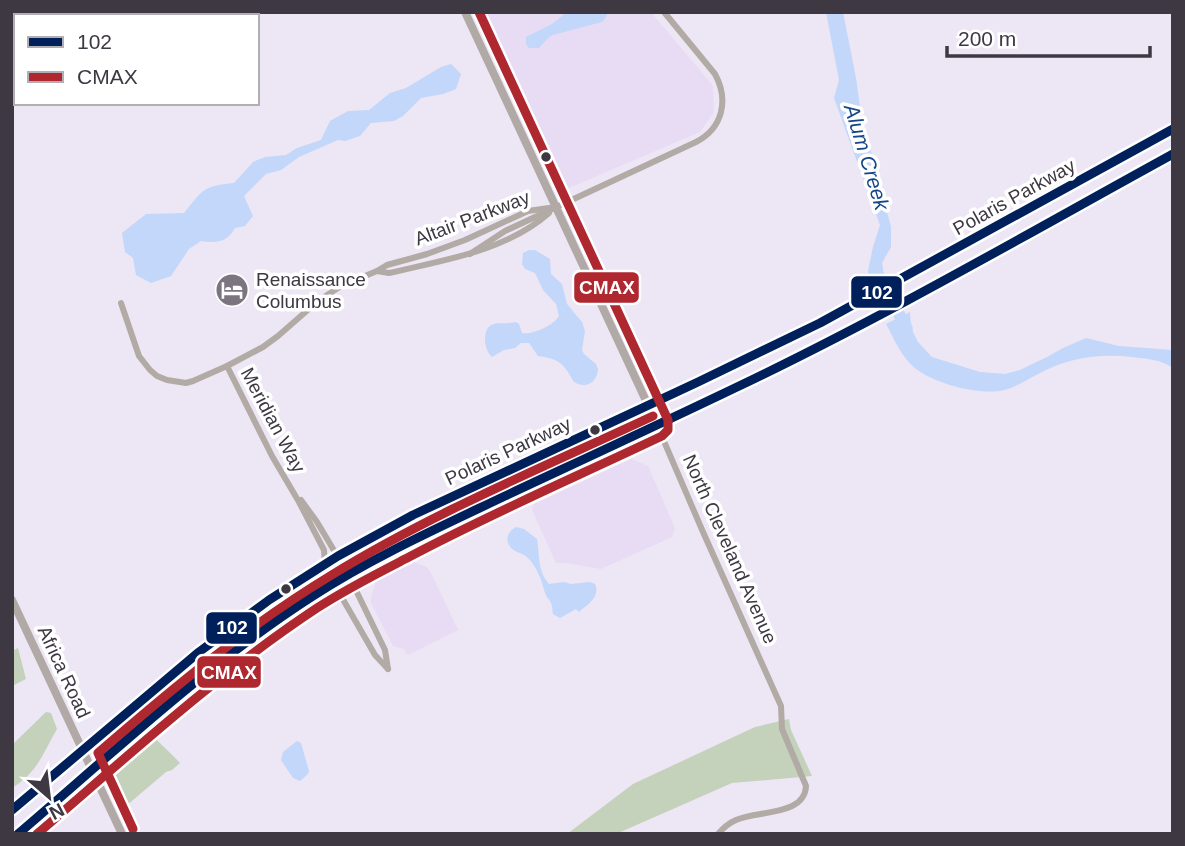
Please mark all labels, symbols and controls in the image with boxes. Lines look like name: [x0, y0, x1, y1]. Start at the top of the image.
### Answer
legend: [14, 14, 259, 105]
scale bar: [947, 14, 1150, 58]
text: 200 m: [958, 27, 1016, 50]
text: 102: [77, 30, 112, 53]
text: CMAX: [77, 65, 138, 88]
water label: Alum Creek: [839, 99, 894, 214]
unlabelled marker: [539, 150, 553, 164]
street label: Polaris Parkway: [949, 155, 1079, 239]
street label: Altair Parkway: [412, 186, 533, 250]
place label: Renaissance Columbus: [256, 269, 366, 312]
hotel icon: Renaissance Columbus: [213, 271, 251, 309]
line badge: CMAX: [573, 271, 640, 304]
line badge: 102: [850, 275, 903, 309]
text: CMAX: [579, 277, 635, 298]
text: 102: [861, 282, 893, 303]
street label: Meridian Way: [237, 364, 310, 476]
street label: Polaris Parkway: [442, 412, 575, 489]
unlabelled marker: [588, 423, 602, 437]
street label: North Cleveland Avenue: [679, 451, 781, 647]
unlabelled marker: [279, 582, 293, 596]
line badge: 102: [205, 611, 258, 645]
text: 102: [216, 617, 248, 638]
street label: Africa Road: [34, 623, 94, 721]
line badge: CMAX: [196, 655, 262, 689]
text: CMAX: [201, 662, 257, 683]
north arrow: [14, 762, 84, 832]
text: N: [46, 799, 68, 824]

